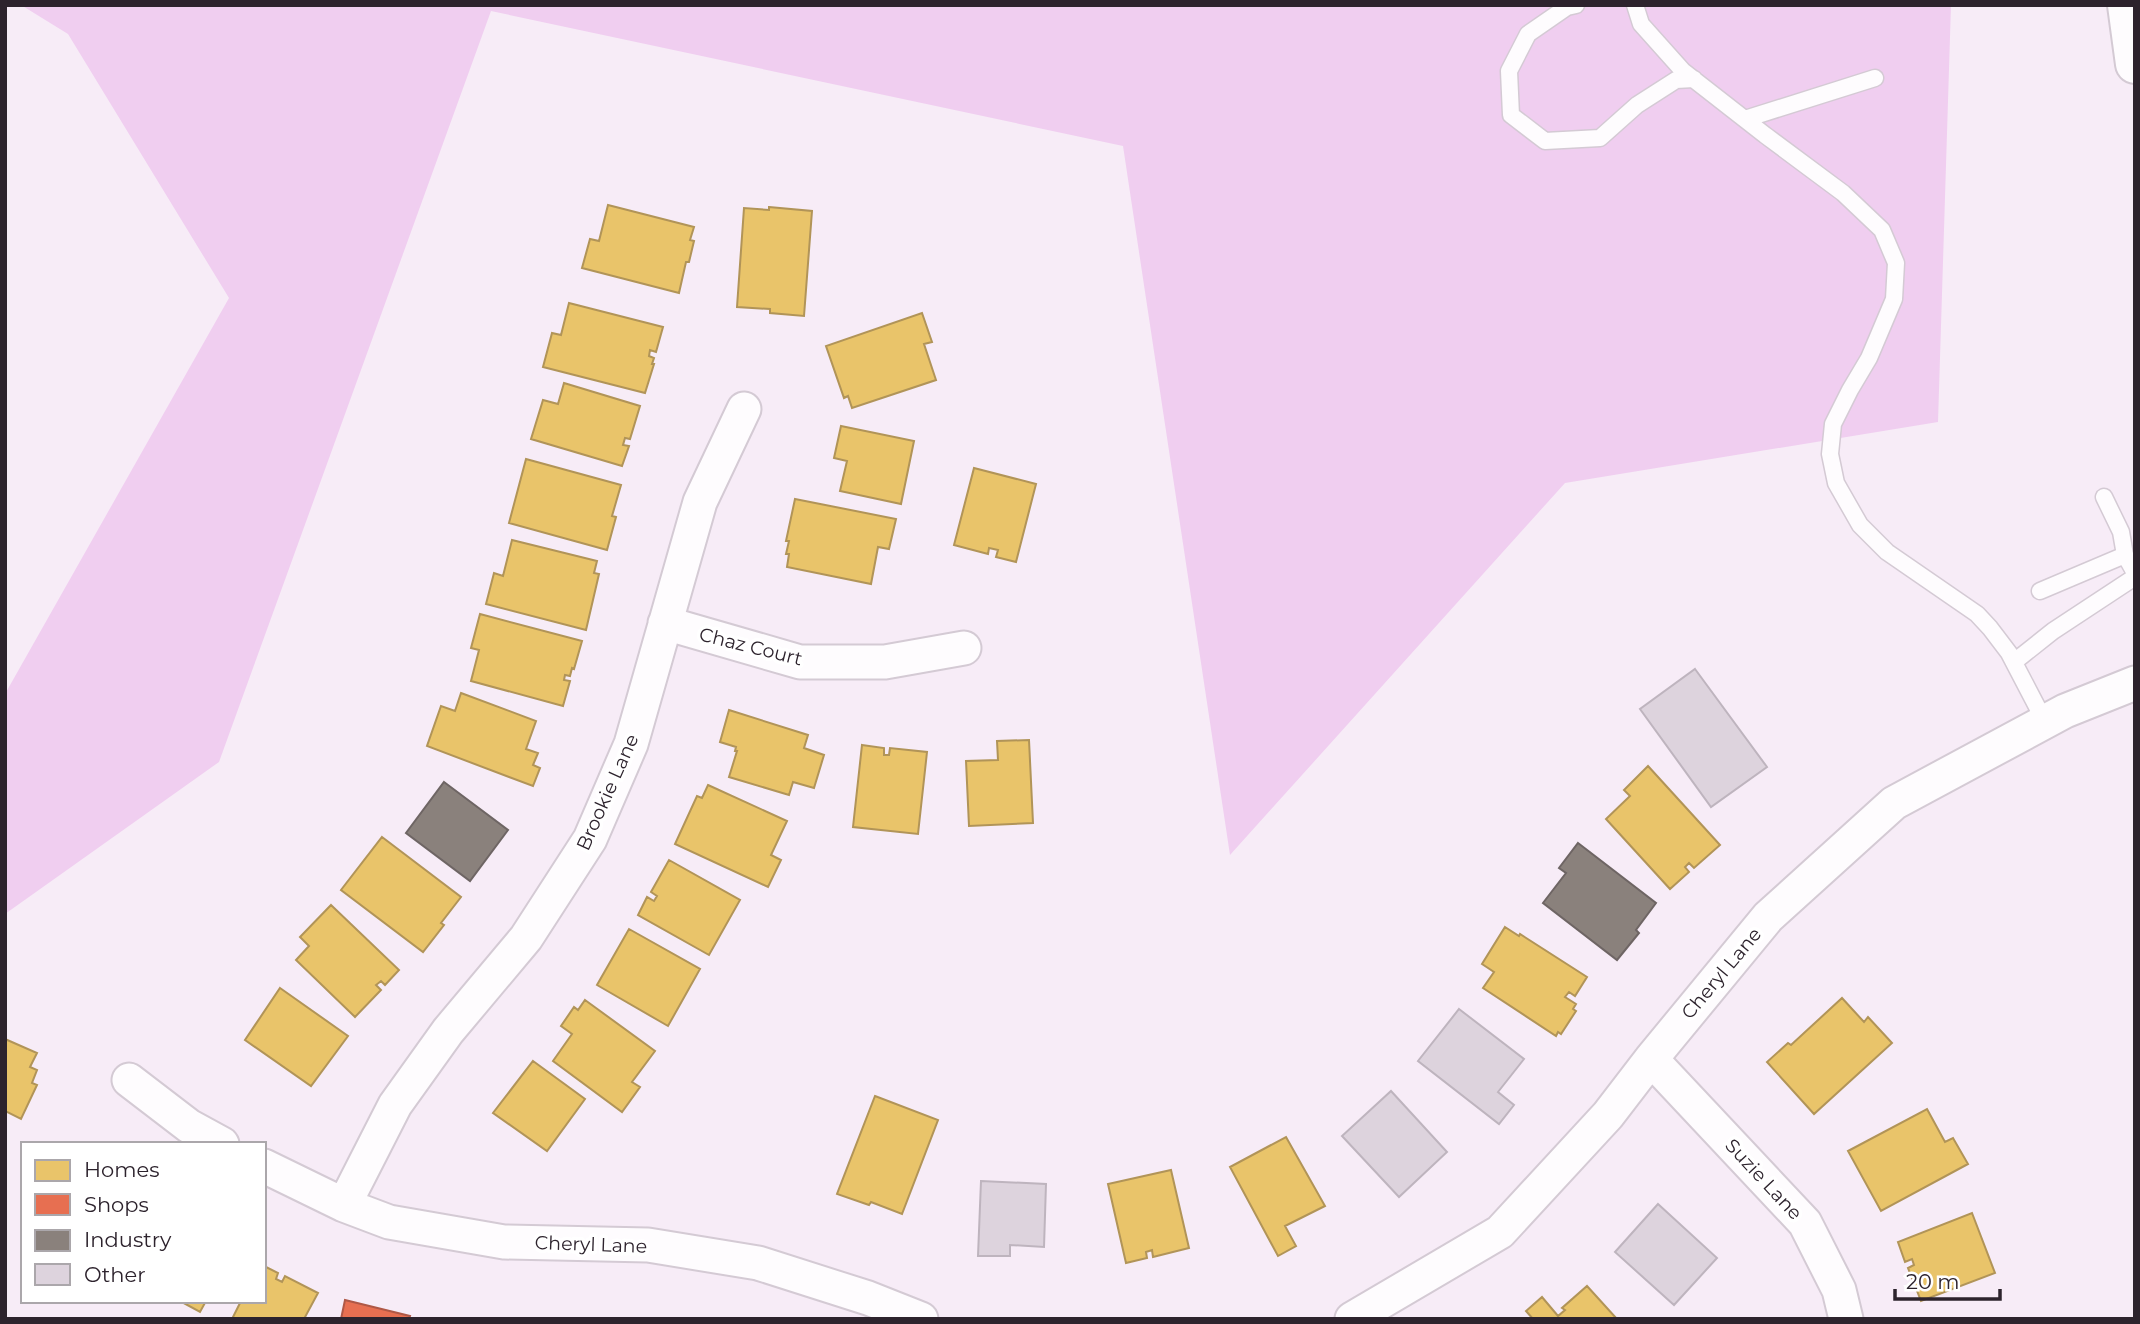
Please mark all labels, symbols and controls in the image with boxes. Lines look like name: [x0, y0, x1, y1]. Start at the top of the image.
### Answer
street label: Chaz Court: [697, 623, 805, 670]
street label: Brookie Lane: [571, 730, 643, 854]
street label: Cheryl Lane: [1676, 923, 1766, 1024]
street label: Suzie Lane: [1720, 1134, 1807, 1225]
legend: [21, 1142, 266, 1303]
text: Homes: [84, 1157, 159, 1182]
text: Shops: [84, 1192, 149, 1217]
text: Industry: [84, 1227, 172, 1252]
street label: Cheryl Lane: [534, 1231, 648, 1258]
scale bar: [1895, 1258, 2000, 1302]
text: Other: [84, 1262, 146, 1287]
text: 20 m: [1906, 1269, 1960, 1294]

